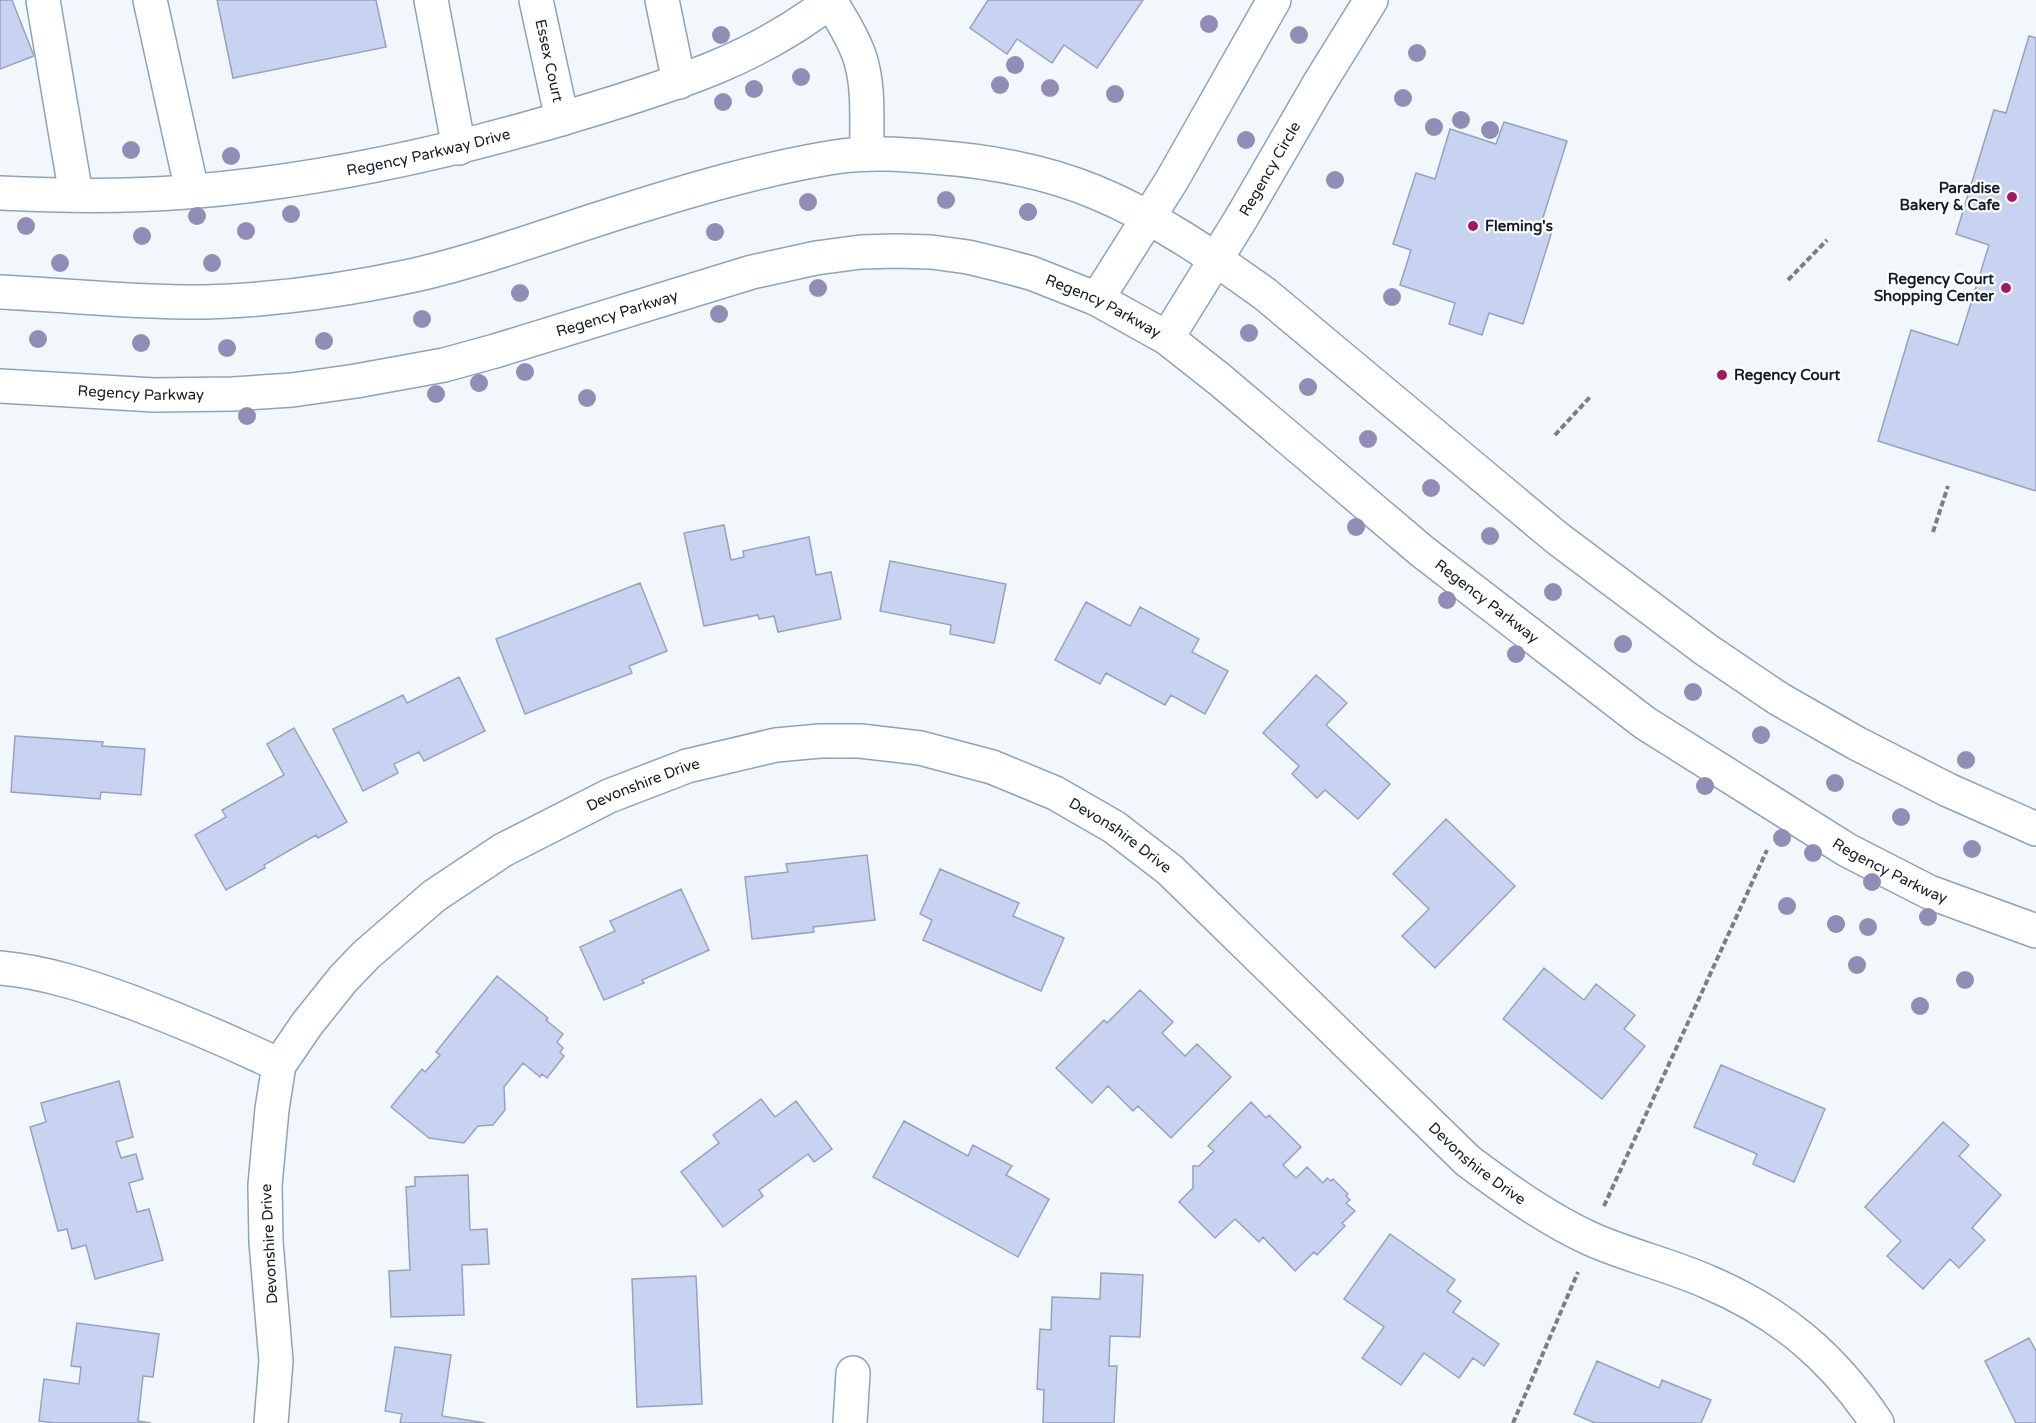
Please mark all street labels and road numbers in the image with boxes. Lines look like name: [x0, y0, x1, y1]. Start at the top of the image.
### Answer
street label: Essex Court: [531, 17, 567, 104]
street label: Regency Circle: [1235, 118, 1304, 219]
street label: Regency Parkway Drive: [345, 125, 512, 180]
street label: Regency Parkway: [1043, 271, 1164, 342]
street label: Regency Parkway: [554, 286, 680, 341]
street label: Regency Parkway: [77, 382, 204, 404]
street label: Regency Parkway: [1431, 556, 1543, 647]
street label: Devonshire Drive: [583, 754, 701, 815]
street label: Devonshire Drive: [1066, 794, 1175, 877]
street label: Regency Parkway: [1829, 834, 1950, 907]
street label: Devonshire Drive: [1425, 1118, 1529, 1209]
street label: Devonshire Drive: [257, 1183, 281, 1305]

